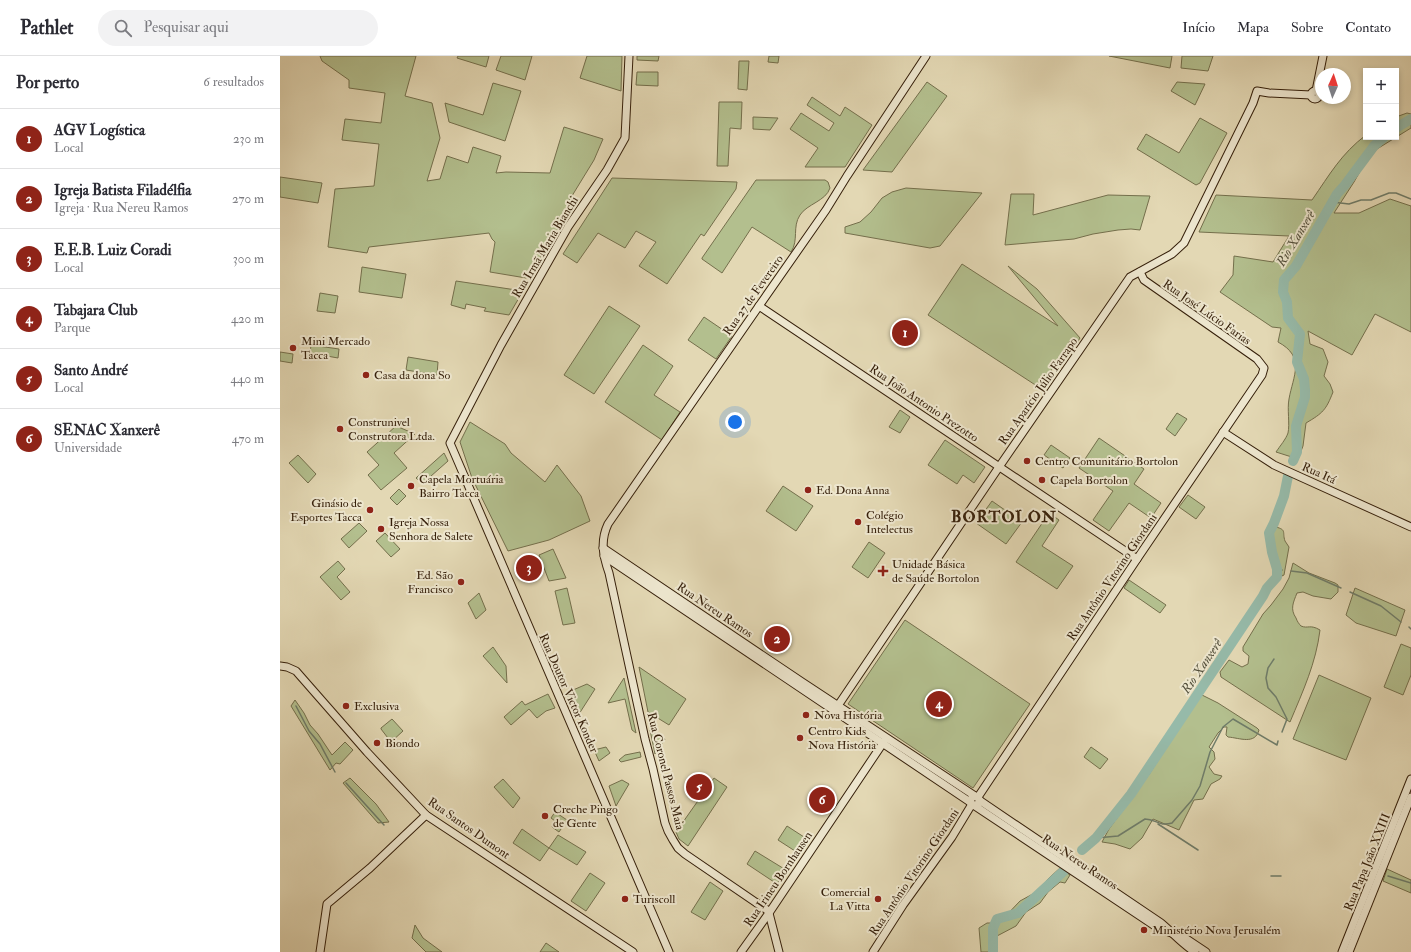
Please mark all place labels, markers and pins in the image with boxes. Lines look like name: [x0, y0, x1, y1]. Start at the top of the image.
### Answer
pin: 1: [892, 318, 918, 348]
place label: Mini Mercado Tacca: [301, 334, 370, 363]
marker: Mini Mercado Tacca: [288, 343, 298, 353]
place label: Casa da dona So: [374, 368, 451, 383]
marker: Casa da dona So: [361, 370, 371, 380]
place label: Construnivel Construtora Ltda.: [348, 415, 435, 444]
marker: Construnivel Construtora Ltda.: [335, 424, 345, 434]
place label: Centro Comunitário Bortolon: [1035, 454, 1178, 469]
marker: Centro Comunitário Bortolon: [1022, 456, 1032, 466]
place label: Capela Mortuária Bairro Tacca: [419, 472, 505, 501]
place label: Capela Bortolon: [1050, 473, 1128, 488]
marker: Capela Bortolon: [1037, 475, 1047, 485]
marker: Capela Mortuária Bairro Tacca: [406, 481, 416, 491]
place label: Ed. Dona Anna: [816, 483, 891, 498]
marker: Ed. Dona Anna: [803, 485, 813, 495]
place label: Ginásio de Esportes Tacca: [290, 496, 363, 525]
marker: Ginásio de Esportes Tacca: [365, 505, 375, 515]
place label: Colégio Intelectus: [866, 508, 913, 537]
place label: Igreja Nossa Senhora de Salete: [389, 515, 473, 544]
marker: Colégio Intelectus: [853, 517, 863, 527]
marker: Igreja Nossa Senhora de Salete: [376, 524, 386, 534]
pin: 3: [516, 553, 542, 583]
place label: Unidade Básica de Saúde Bortolon: [892, 557, 979, 586]
marker: Unidade Básica de Saúde Bortolon: [877, 565, 889, 577]
place label: Ed. São Francisco: [407, 568, 453, 597]
marker: Ed. São Francisco: [456, 577, 466, 587]
pin: 2: [764, 624, 790, 654]
pin: 4: [926, 689, 952, 719]
place label: Exclusiva: [354, 699, 400, 714]
marker: Exclusiva: [341, 701, 351, 711]
place label: Nova História: [814, 708, 883, 723]
marker: Nova História: [801, 710, 811, 720]
place label: Centro Kids Nova História: [808, 724, 877, 753]
marker: Centro Kids Nova História: [795, 733, 805, 743]
place label: Biondo: [385, 736, 420, 751]
marker: Biondo: [372, 738, 382, 748]
pin: 5: [686, 772, 712, 802]
pin: 6: [809, 785, 835, 815]
place label: Creche Pingo de Gente: [553, 802, 618, 831]
marker: Creche Pingo de Gente: [540, 811, 550, 821]
place label: Comercial La Vitta: [821, 885, 871, 914]
place label: Turiscoll: [633, 892, 675, 907]
marker: Turiscoll: [620, 894, 630, 904]
marker: Comercial La Vitta: [873, 894, 883, 904]
place label: Ministério Nova Jerusalém: [1152, 923, 1281, 938]
marker: Ministério Nova Jerusalém: [1139, 925, 1149, 935]

